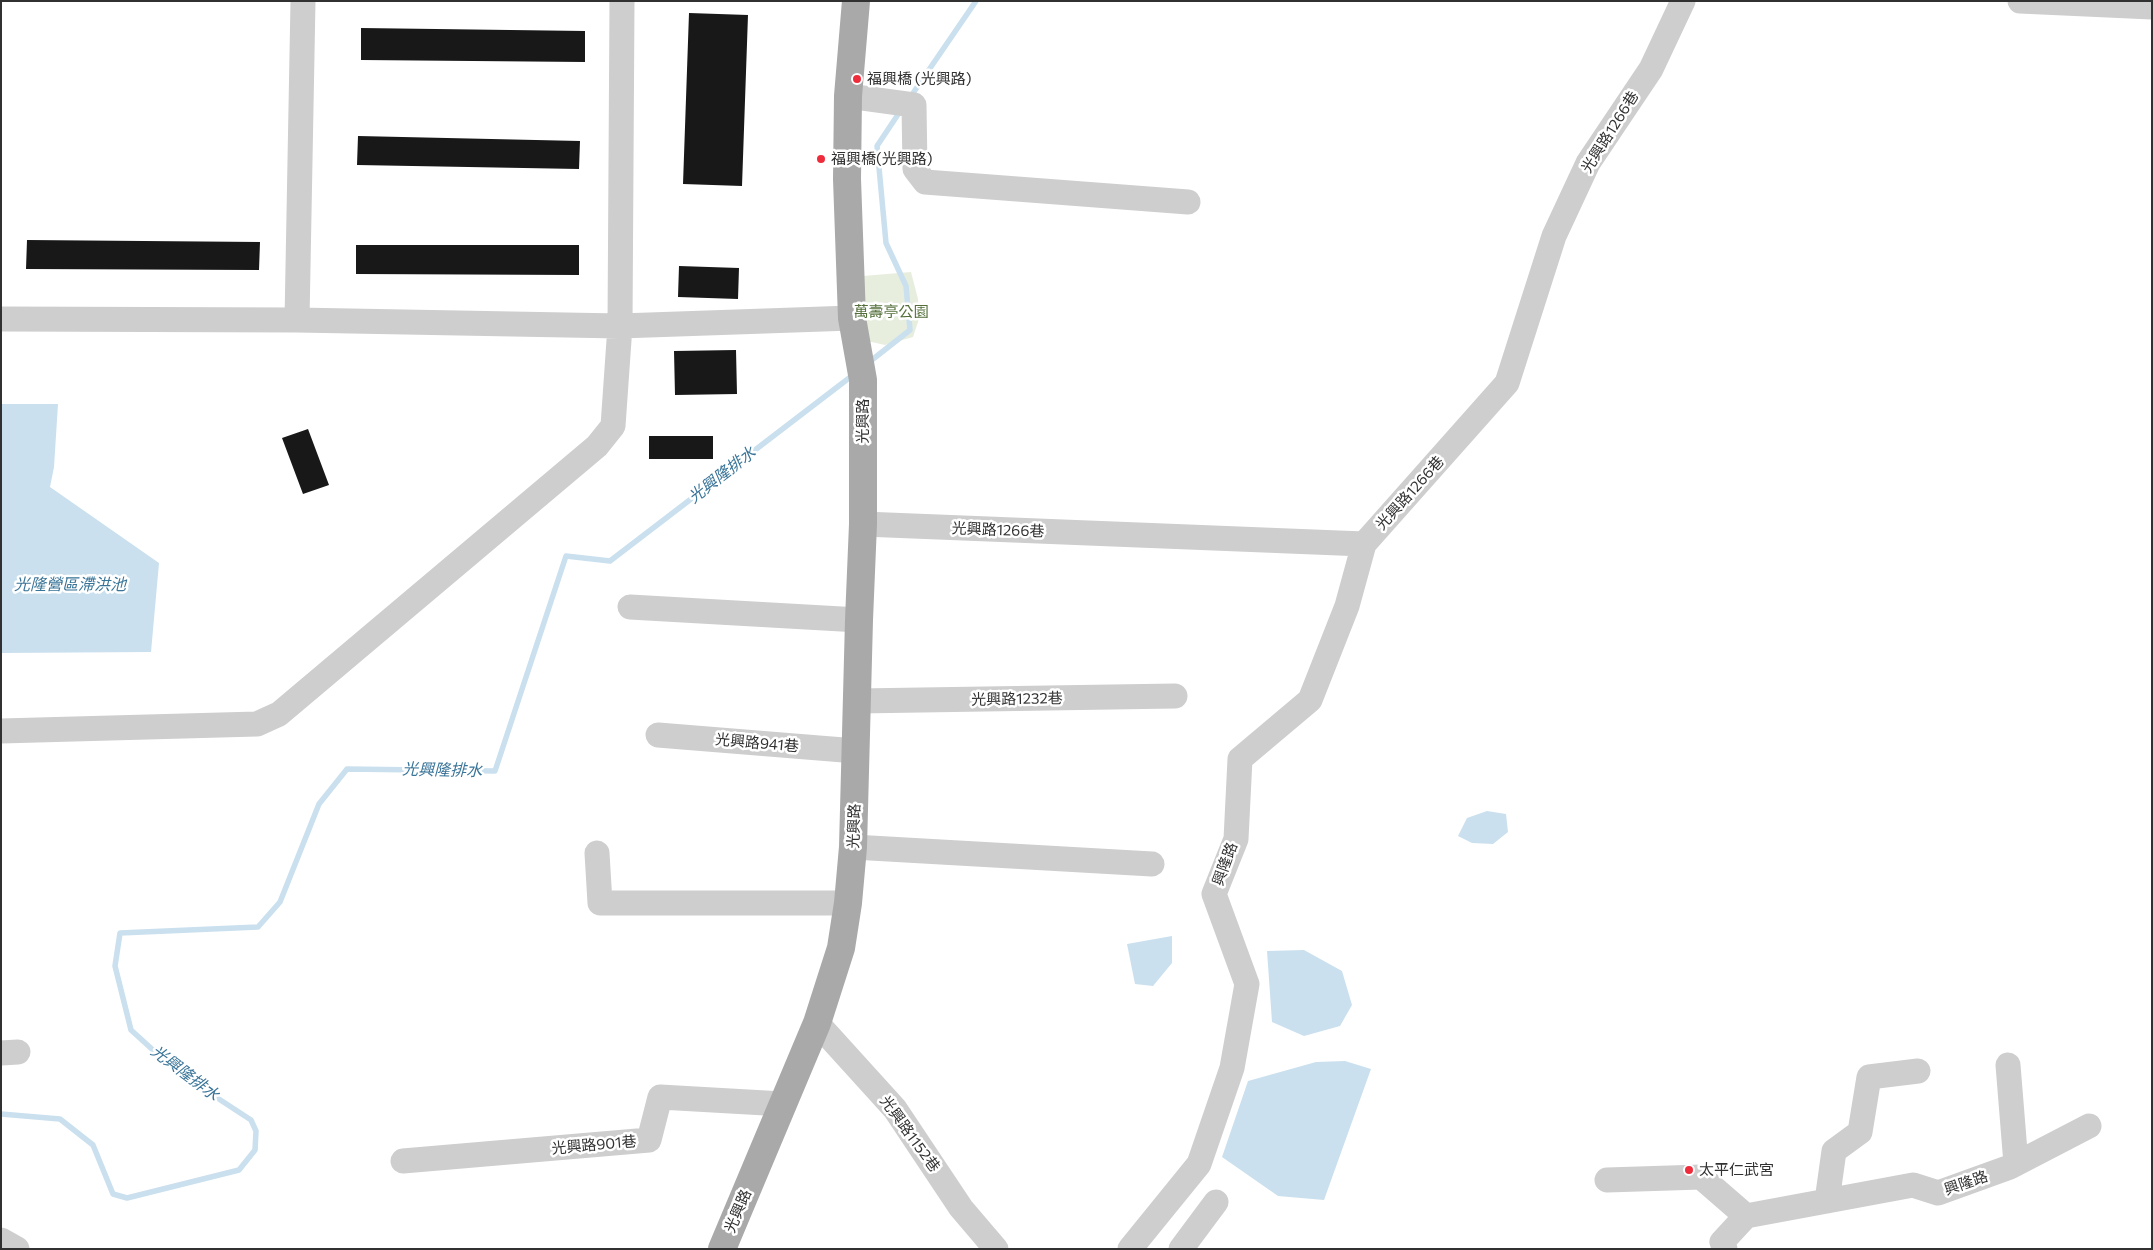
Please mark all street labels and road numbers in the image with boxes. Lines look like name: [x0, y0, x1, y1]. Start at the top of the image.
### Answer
street label: 光興路1266巷: [1578, 88, 1642, 176]
street label: 光興路: [854, 399, 872, 443]
street label: 光興路1266巷: [1372, 452, 1448, 534]
street label: 光興路1266巷: [951, 519, 1045, 541]
street label: 光興路1232巷: [971, 689, 1063, 709]
street label: 光興路941巷: [714, 730, 800, 756]
street label: 光興路: [844, 803, 864, 849]
street label: 興隆路: [1209, 840, 1241, 888]
street label: 光興路1152巷: [876, 1092, 944, 1176]
street label: 光興路901巷: [551, 1132, 637, 1158]
street label: 興隆路: [1942, 1167, 1990, 1199]
street label: 光興路: [721, 1187, 755, 1235]

